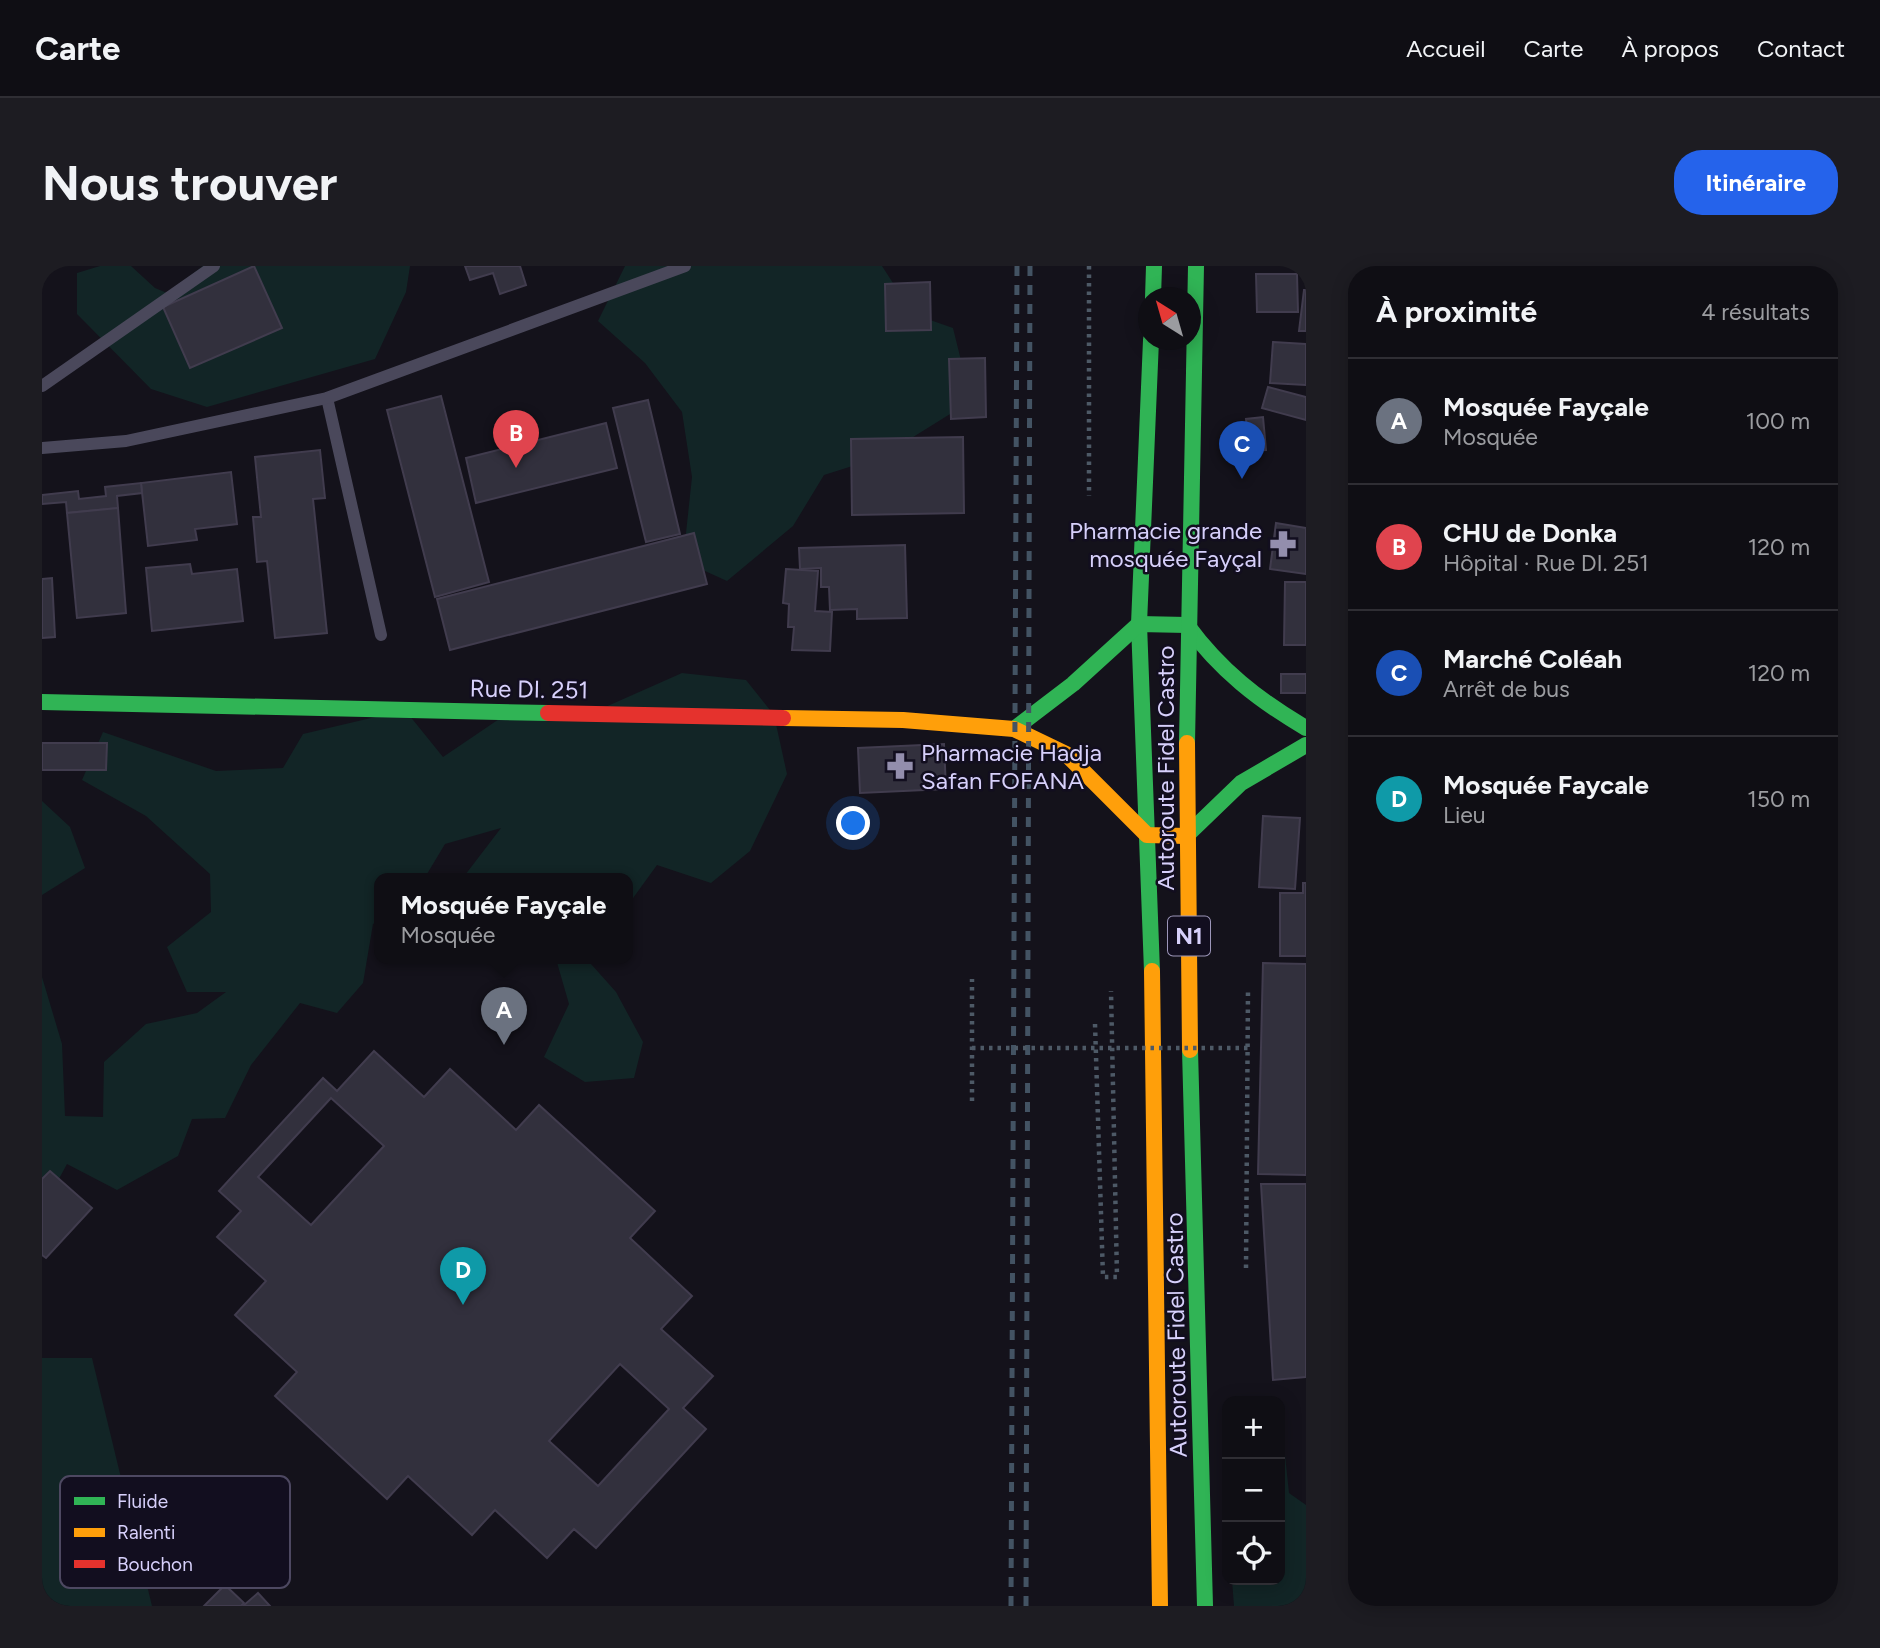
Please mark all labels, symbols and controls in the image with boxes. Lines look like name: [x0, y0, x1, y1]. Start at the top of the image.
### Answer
text: Carte: [35, 29, 120, 68]
text: Accueil: [1406, 34, 1486, 63]
text: Carte: [1524, 34, 1583, 63]
text: À propos: [1621, 34, 1719, 63]
text: Contact: [1757, 34, 1845, 63]
button: Itinéraire: [1674, 150, 1838, 215]
text: Nous trouver: [42, 153, 337, 212]
north arrow: [1138, 287, 1201, 350]
text: À proximité: [1376, 293, 1537, 330]
text: 4 résultats: [1701, 298, 1810, 326]
text: Mosquée Fayçale: [1443, 391, 1649, 423]
text: A: [1391, 407, 1407, 435]
text: 100 m: [1746, 407, 1810, 435]
pin: B: [493, 410, 539, 468]
pin: C: [1219, 421, 1265, 479]
text: Mosquée: [1443, 423, 1538, 451]
place label: Pharmacie grande mosquée Fayçal: [1069, 516, 1262, 573]
text: CHU de Donka: [1443, 517, 1617, 549]
pharmacy icon: Pharmacie grande mosquée Fayçal: [1268, 529, 1298, 559]
text: B: [1392, 533, 1406, 561]
text: 120 m: [1748, 533, 1810, 561]
text: Hôpital · Rue DI. 251: [1443, 549, 1649, 577]
text: Marché Coléah: [1443, 643, 1622, 675]
street label: Autoroute Fidel Castro: [1151, 646, 1180, 890]
text: C: [1391, 659, 1407, 687]
text: 120 m: [1748, 659, 1810, 687]
street label: Rue DI. 251: [469, 673, 589, 705]
text: Arrêt de bus: [1443, 675, 1570, 703]
place label: Pharmacie Hadja Safan FOFANA: [921, 738, 1102, 795]
pharmacy icon: Pharmacie Hadja Safan FOFANA: [885, 751, 915, 781]
text: Mosquée Faycale: [1443, 769, 1649, 801]
text: D: [1391, 785, 1407, 813]
text: 150 m: [1747, 785, 1810, 813]
text: Lieu: [1443, 801, 1486, 829]
your location: [836, 806, 870, 840]
popup: [374, 873, 633, 964]
text: Mosquée Fayçale: [401, 889, 606, 921]
road number: N1: [1168, 916, 1210, 956]
text: Mosquée: [401, 921, 495, 949]
pin: A: [481, 987, 527, 1045]
street label: Autoroute Fidel Castro: [1159, 1212, 1193, 1458]
pin: D: [440, 1247, 486, 1305]
map controls: [1222, 1396, 1285, 1585]
button: +: [1222, 1396, 1285, 1459]
button: −: [1222, 1459, 1285, 1522]
legend: [60, 1476, 290, 1588]
text: Fluide: [117, 1490, 168, 1513]
text: Ralenti: [117, 1521, 175, 1544]
button: locate: [1222, 1522, 1285, 1585]
text: Bouchon: [117, 1553, 193, 1576]

